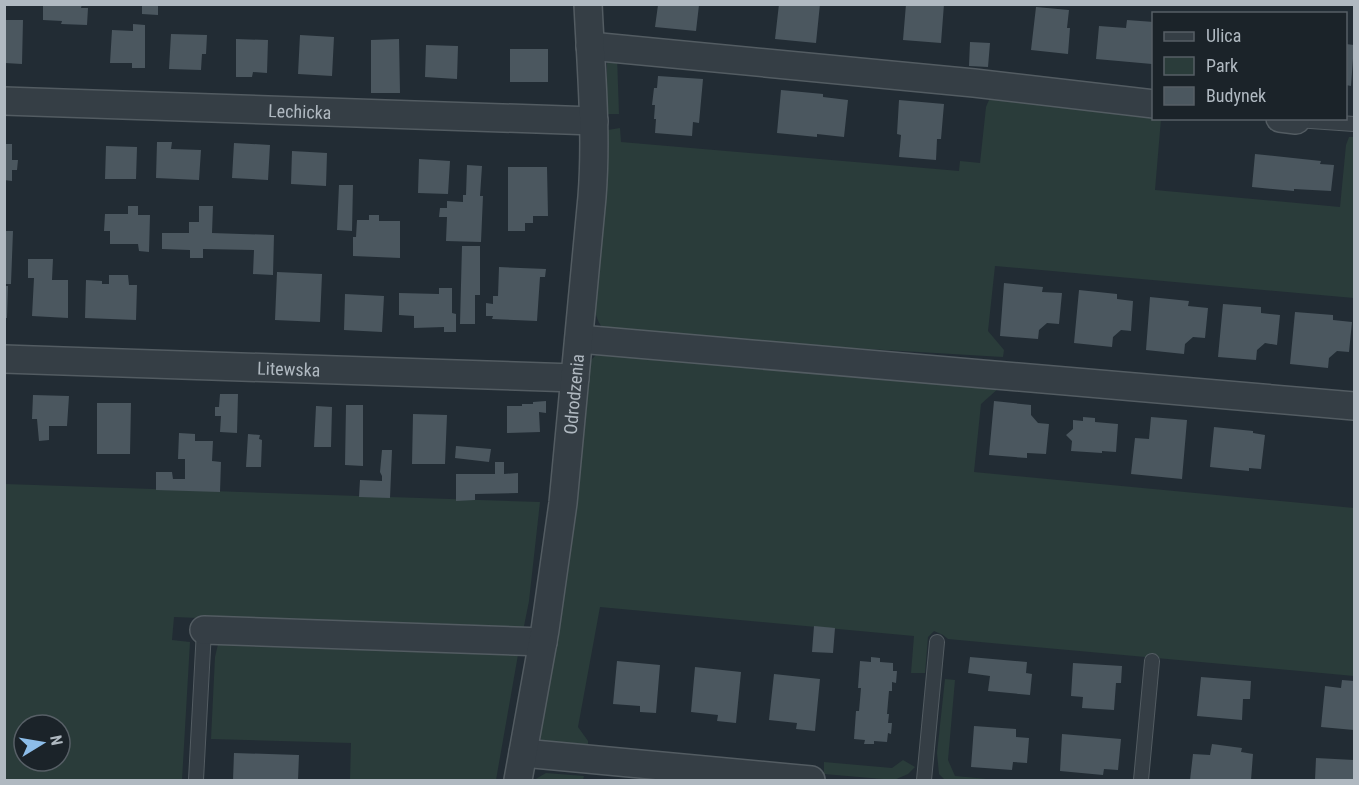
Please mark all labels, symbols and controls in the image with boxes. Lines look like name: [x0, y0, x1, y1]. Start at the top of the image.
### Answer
legend: [1152, 12, 1347, 120]
text: Ulica: [1206, 25, 1241, 46]
text: Park: [1206, 55, 1238, 76]
text: Budynek: [1206, 85, 1266, 106]
street label: Lechicka: [268, 99, 332, 123]
street label: Odrodzenia: [559, 353, 588, 435]
street label: Litewska: [257, 357, 321, 380]
north arrow: [12, 713, 72, 773]
text: N: [46, 734, 66, 747]

